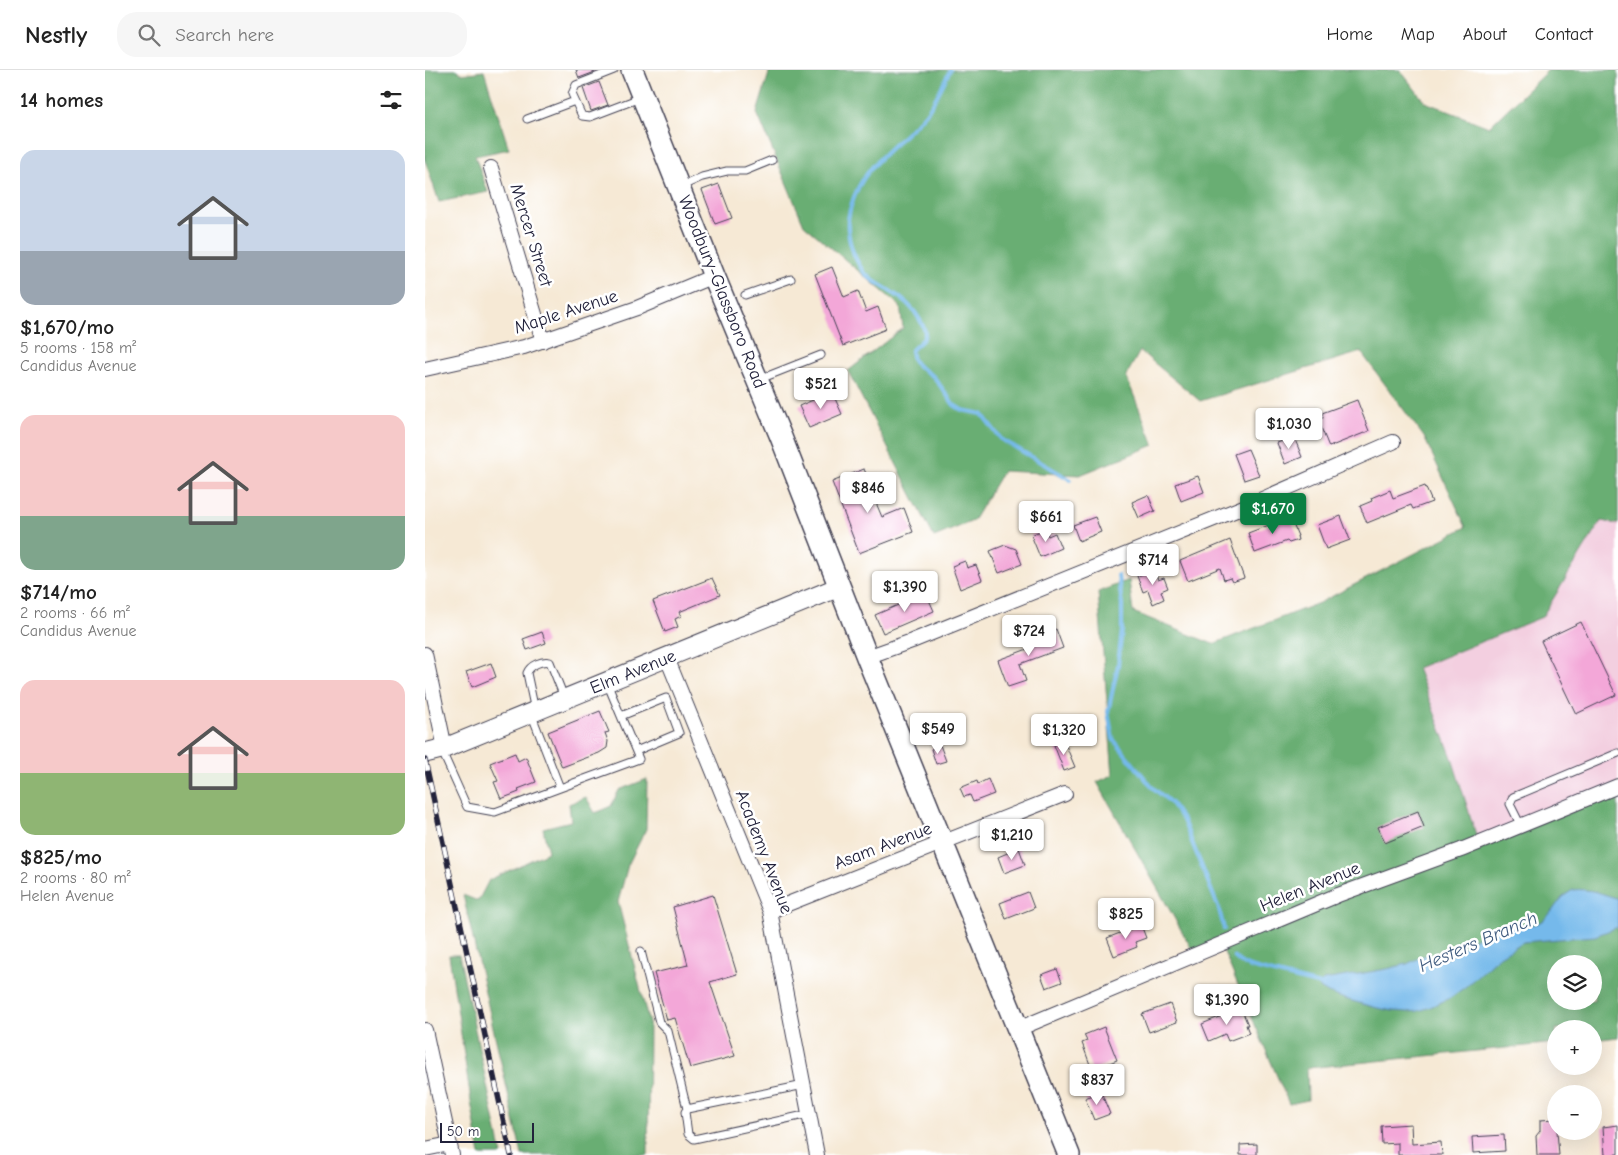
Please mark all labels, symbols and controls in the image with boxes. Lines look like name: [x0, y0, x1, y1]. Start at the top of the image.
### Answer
search box: [117, 12, 467, 57]
text: Nestly: [25, 21, 87, 49]
icon: search: [135, 21, 163, 49]
text: Search here: [175, 24, 274, 46]
text: Home: [1326, 24, 1373, 45]
text: Map: [1401, 24, 1435, 45]
text: About: [1463, 24, 1507, 45]
text: Contact: [1535, 24, 1593, 45]
icon: filters: [377, 86, 405, 114]
text: 14 homes: [20, 88, 103, 112]
street label: Mercer Street: [505, 181, 557, 290]
icon: home: [168, 183, 258, 273]
street label: Woodbury-Glassboro Road: [674, 192, 770, 392]
street label: Maple Avenue: [512, 285, 620, 339]
text: $1,670/mo: [20, 315, 114, 339]
text: 5 rooms · 158 m²: [20, 339, 136, 357]
text: Candidus Avenue: [20, 357, 136, 375]
pin: $521: [791, 368, 851, 410]
text: $521: [805, 375, 837, 393]
pin: $1,030: [1248, 408, 1330, 450]
text: $1,030: [1266, 415, 1312, 433]
icon: home: [168, 448, 258, 538]
pin: $846: [838, 472, 898, 514]
text: $846: [851, 479, 885, 497]
pin: $1,670: [1232, 492, 1314, 535]
pin: $661: [1016, 500, 1076, 543]
text: $1,670: [1251, 500, 1295, 518]
text: $661: [1030, 508, 1062, 526]
pin: $714: [1123, 544, 1183, 586]
text: $714: [1138, 551, 1168, 569]
pin: $1,390: [864, 570, 946, 613]
text: $1,390: [883, 578, 927, 596]
text: $714/mo: [20, 580, 97, 604]
text: 2 rooms · 66 m²: [20, 604, 130, 622]
pin: $724: [999, 614, 1059, 657]
text: Candidus Avenue: [20, 622, 136, 640]
text: $724: [1013, 622, 1045, 640]
street label: Elm Avenue: [587, 645, 679, 699]
pin: $549: [908, 712, 968, 755]
icon: home: [168, 713, 258, 803]
pin: $1,320: [1023, 714, 1105, 756]
text: $549: [921, 720, 955, 738]
text: $1,320: [1042, 721, 1086, 739]
street label: Academy Avenue: [731, 787, 797, 917]
street label: Asam Avenue: [831, 818, 935, 874]
pin: $1,210: [971, 818, 1053, 861]
text: $1,210: [991, 826, 1033, 844]
text: $825/mo: [20, 845, 102, 869]
street label: Helen Avenue: [1257, 857, 1363, 917]
text: 2 rooms · 80 m²: [20, 869, 131, 887]
text: Helen Avenue: [20, 887, 114, 905]
pin: $825: [1096, 898, 1156, 940]
text: $825: [1109, 905, 1143, 923]
water label: Hesters Branch: [1415, 907, 1541, 977]
map controls: [1547, 955, 1602, 1140]
button: layers: [1547, 955, 1602, 1010]
pin: $1,390: [1186, 984, 1268, 1026]
text: $1,390: [1205, 991, 1249, 1009]
button: +: [1547, 1020, 1602, 1075]
pin: $837: [1067, 1064, 1127, 1106]
text: $837: [1081, 1071, 1113, 1089]
button: −: [1547, 1085, 1602, 1140]
scale bar: [440, 1120, 534, 1143]
text: 50 m: [447, 1123, 479, 1140]

